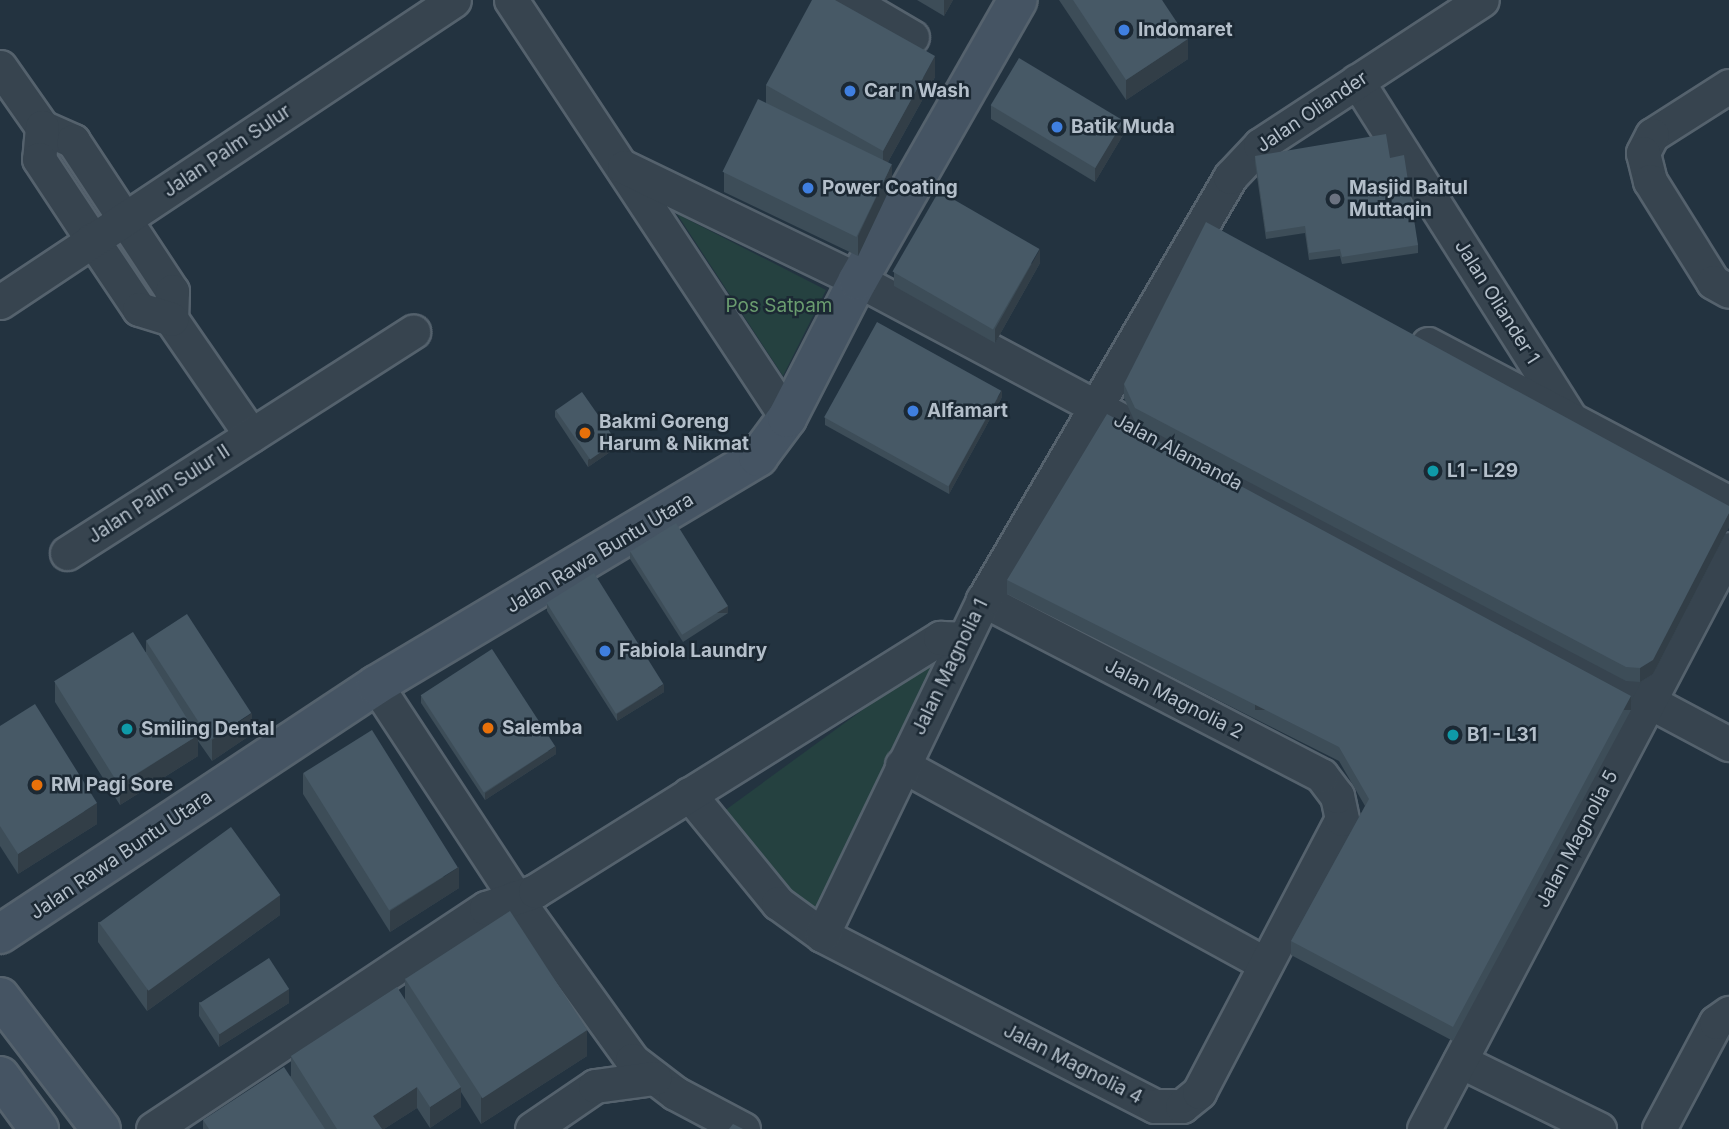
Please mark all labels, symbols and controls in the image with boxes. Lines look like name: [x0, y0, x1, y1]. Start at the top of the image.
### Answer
place label: Indomaret: [1138, 19, 1233, 41]
marker: Indomaret: [1116, 22, 1132, 38]
street label: Jalan Oliander: [1252, 67, 1372, 157]
place label: Car n Wash: [864, 80, 970, 102]
marker: Car n Wash: [842, 83, 858, 99]
street label: Jalan Palm Sulur: [159, 100, 295, 202]
place label: Batik Muda: [1071, 116, 1175, 138]
marker: Batik Muda: [1049, 119, 1065, 135]
place label: Power Coating: [822, 177, 958, 199]
place label: Masjid Baitul Muttaqin: [1349, 177, 1468, 221]
marker: Power Coating: [800, 180, 816, 196]
marker: Masjid Baitul Muttaqin: [1327, 191, 1343, 207]
street label: Jalan Oliander 1: [1450, 236, 1544, 368]
park label: Pos Satpam: [725, 295, 833, 317]
place label: Alfamart: [927, 400, 1008, 422]
marker: Alfamart: [905, 403, 921, 419]
street label: Jalan Alamanda: [1110, 408, 1246, 496]
place label: Bakmi Goreng Harum & Nikmat: [599, 411, 749, 455]
marker: Bakmi Goreng Harum & Nikmat: [577, 425, 593, 441]
street label: Jalan Palm Sulur II: [84, 440, 234, 548]
place label: L1 - L29: [1447, 460, 1518, 482]
marker: L1 - L29: [1425, 463, 1441, 479]
street label: Jalan Rawa Buntu Utara: [502, 488, 698, 618]
street label: Jalan Magnolia 1: [907, 595, 993, 739]
place label: Fabiola Laundry: [619, 640, 767, 662]
marker: Fabiola Laundry: [597, 643, 613, 659]
street label: Jalan Magnolia 2: [1101, 654, 1247, 744]
place label: Salemba: [502, 717, 582, 739]
place label: Smiling Dental: [141, 718, 275, 740]
marker: Salemba: [480, 720, 496, 736]
marker: Smiling Dental: [119, 721, 135, 737]
place label: B1 - L31: [1467, 724, 1537, 746]
marker: B1 - L31: [1445, 727, 1461, 743]
street label: Jalan Magnolia 5: [1531, 766, 1623, 912]
place label: RM Pagi Sore: [51, 774, 173, 796]
marker: RM Pagi Sore: [29, 777, 45, 793]
street label: Jalan Rawa Buntu Utara: [26, 786, 216, 924]
street label: Jalan Magnolia 4: [1000, 1019, 1146, 1109]

